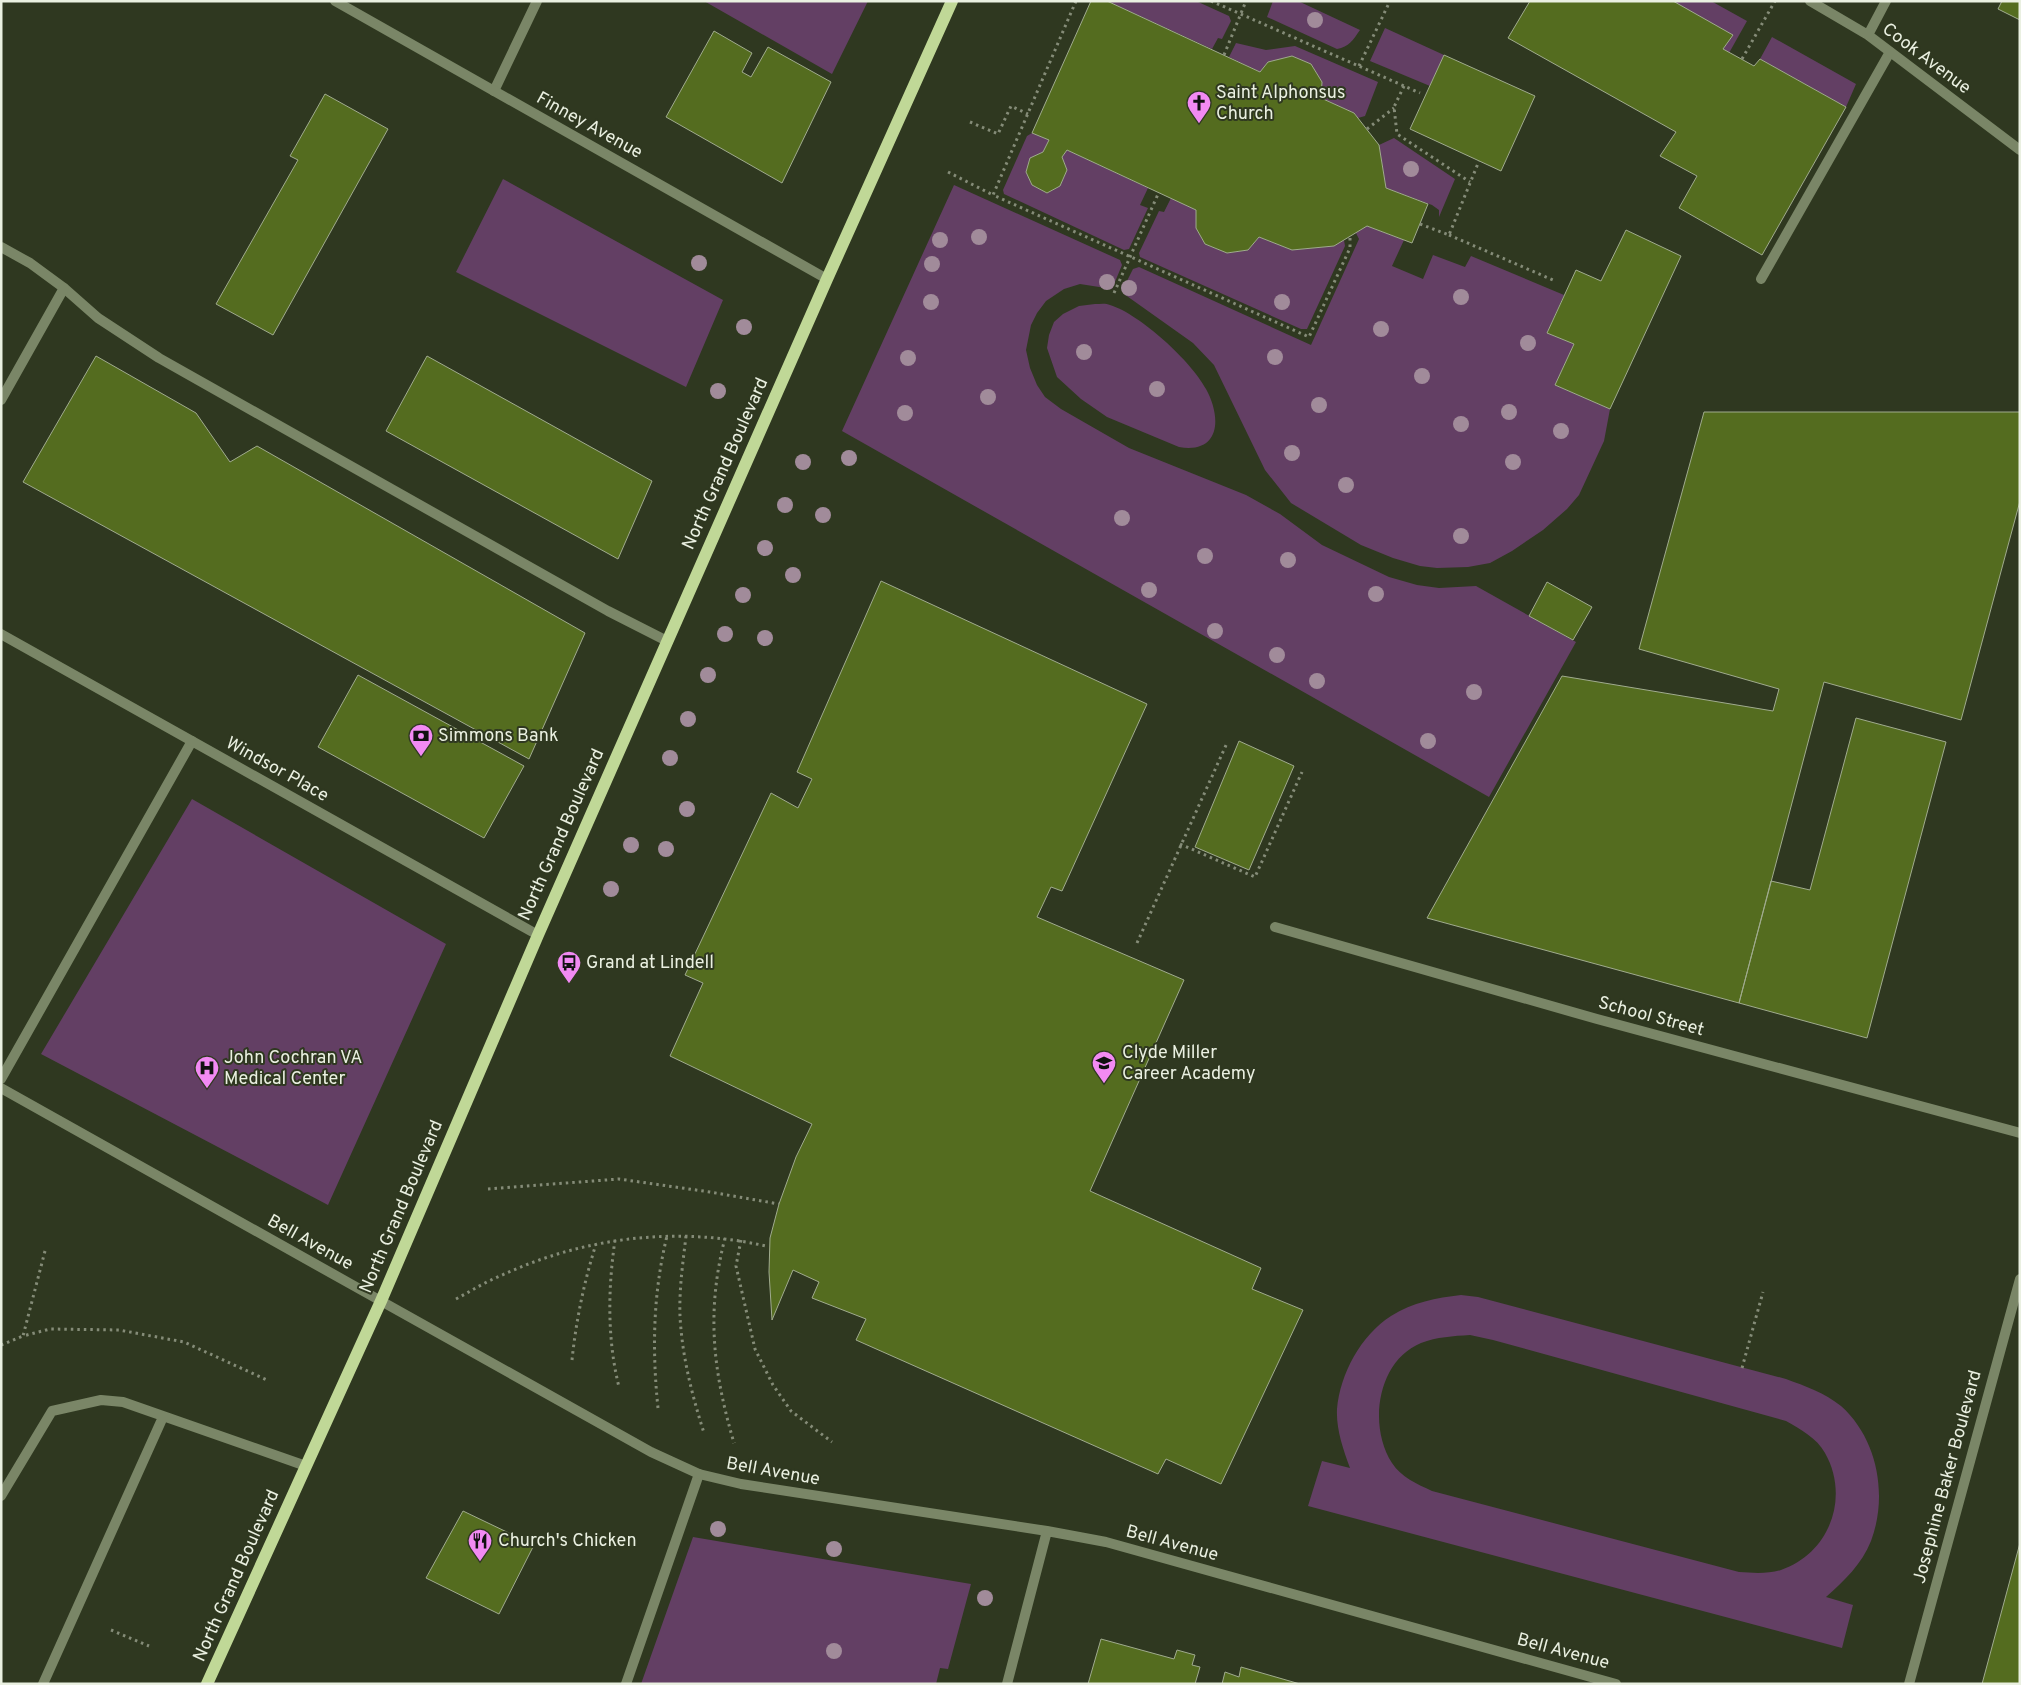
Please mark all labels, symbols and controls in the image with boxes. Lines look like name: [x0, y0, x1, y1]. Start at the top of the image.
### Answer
street label: Cook Avenue: [1877, 18, 1975, 100]
place label: Saint Alphonsus Church: [1216, 82, 1345, 126]
street label: Finney Avenue: [532, 87, 646, 165]
church icon: Saint Alphonsus Church: [1186, 90, 1212, 124]
street label: North Grand Boulevard: [678, 374, 774, 554]
bank icon: Simmons Bank: [408, 723, 434, 757]
place label: Simmons Bank: [438, 725, 558, 748]
street label: Windsor Place: [221, 732, 333, 808]
street label: North Grand Boulevard: [514, 745, 610, 925]
bus stop icon: Grand at Lindell: [556, 950, 582, 984]
place label: Grand at Lindell: [586, 952, 714, 975]
street label: School Street: [1596, 992, 1706, 1042]
place label: Clyde Miller Career Academy: [1122, 1042, 1256, 1086]
place label: John Cochran VA Medical Center: [224, 1047, 362, 1091]
school or university icon: Clyde Miller Career Academy: [1091, 1050, 1117, 1084]
hospital icon: John Cochran VA Medical Center: [194, 1055, 220, 1089]
street label: North Grand Boulevard: [355, 1117, 449, 1297]
street label: Bell Avenue: [263, 1210, 357, 1276]
street label: Josephine Baker Boulevard: [1908, 1368, 1988, 1586]
street label: Bell Avenue: [724, 1452, 822, 1492]
street label: North Grand Boulevard: [189, 1486, 285, 1666]
street label: Bell Avenue: [1123, 1521, 1221, 1567]
restaurant icon: Church's Chicken: [467, 1528, 493, 1562]
place label: Church's Chicken: [498, 1530, 637, 1553]
street label: Bell Avenue: [1514, 1629, 1612, 1675]

